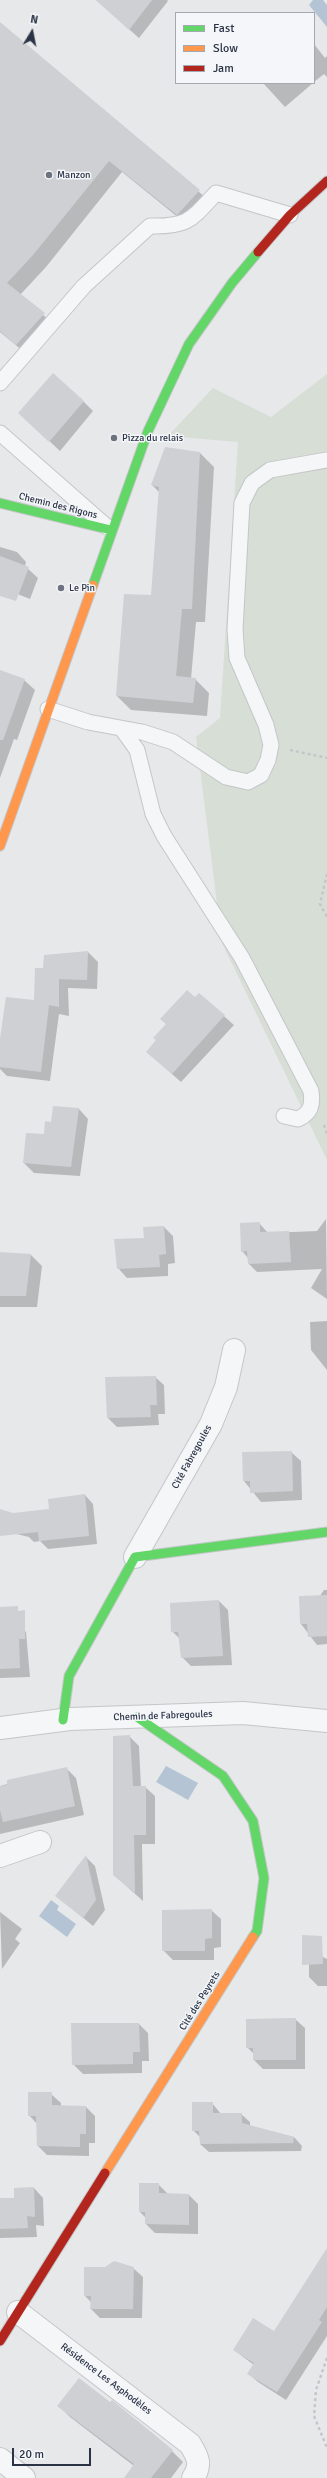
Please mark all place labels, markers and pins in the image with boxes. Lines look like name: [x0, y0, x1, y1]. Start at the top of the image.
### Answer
place label: Manzon: [57, 169, 91, 181]
marker: Manzon: [44, 170, 54, 180]
place label: Pizza du relais: [122, 432, 183, 444]
marker: Pizza du relais: [109, 433, 119, 443]
place label: Le Pin: [69, 582, 95, 594]
marker: Le Pin: [56, 583, 66, 593]

